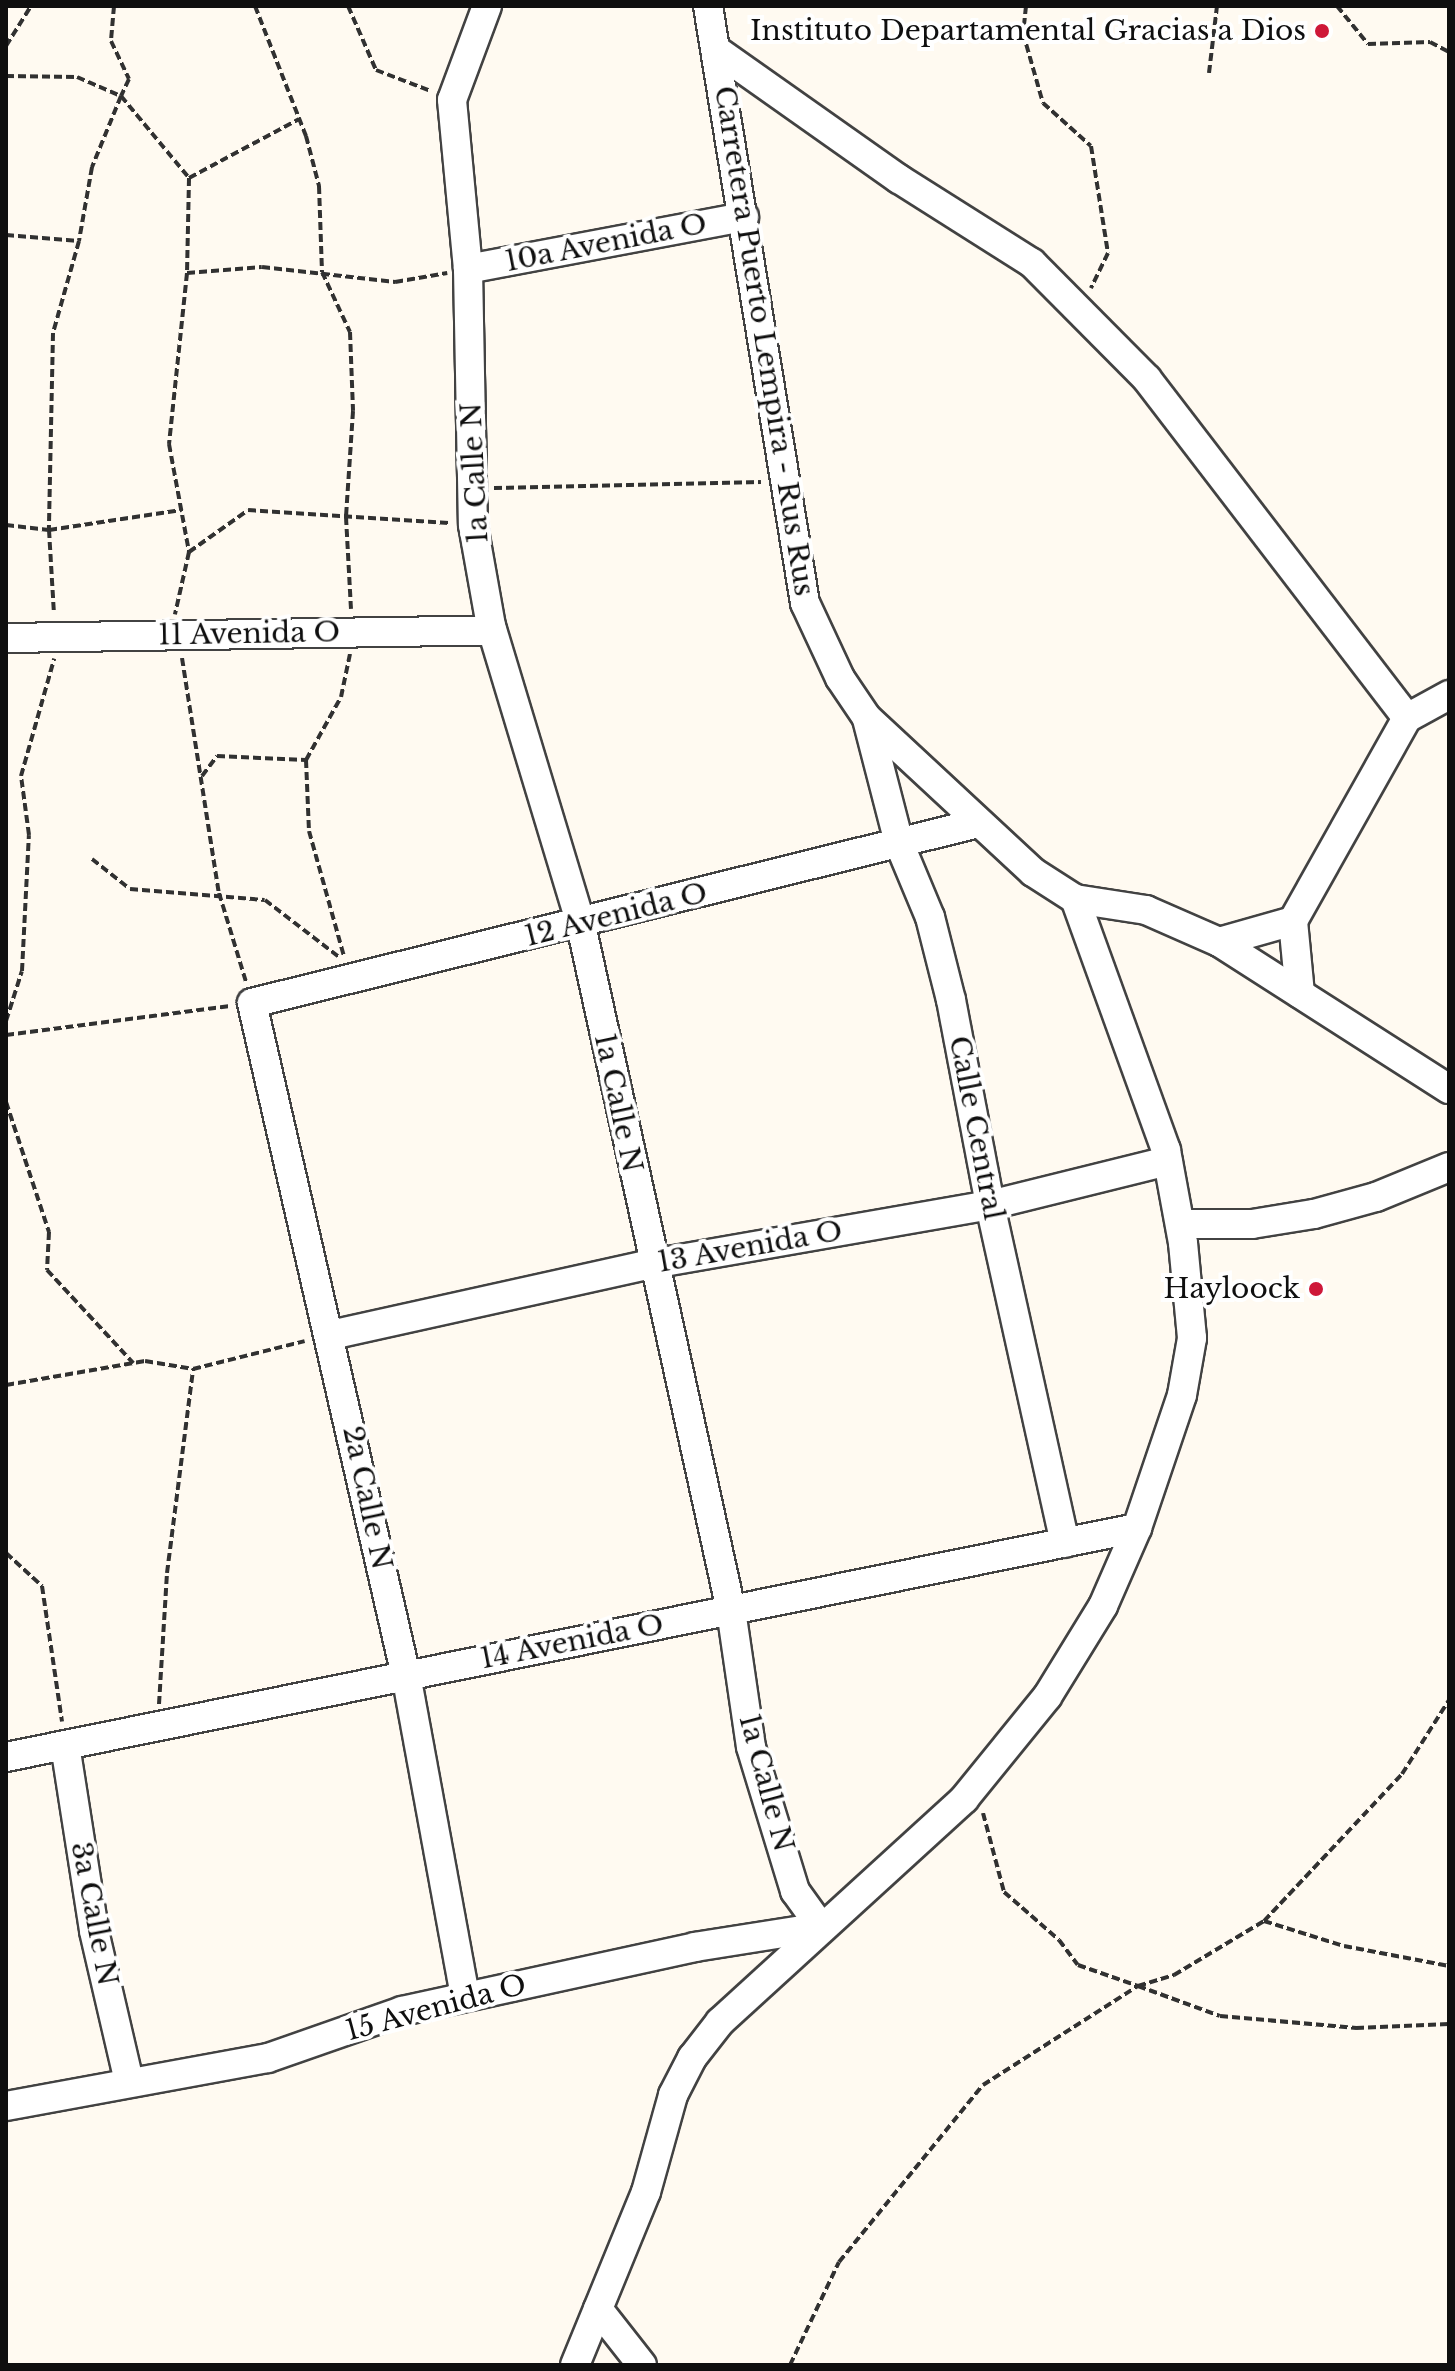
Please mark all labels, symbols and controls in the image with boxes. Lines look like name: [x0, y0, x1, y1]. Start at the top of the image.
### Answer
place label: Instituto Departamental Gracias a Dios: [750, 14, 1306, 48]
marker: Instituto Departamental Gracias a Dios: [1313, 22, 1331, 40]
street label: Carretera Puerto Lempira - Rus Rus: [707, 83, 821, 599]
street label: 10a Avenida O: [502, 207, 710, 279]
street label: 1a Calle N: [455, 401, 495, 545]
street label: 11 Avenida O: [157, 616, 341, 652]
street label: 12 Avenida O: [521, 876, 711, 954]
street label: 1a Calle N: [587, 1030, 649, 1176]
street label: Calle Central: [942, 1033, 1010, 1223]
street label: 13 Avenida O: [654, 1214, 846, 1280]
place label: Hayloock: [1164, 1272, 1300, 1306]
marker: Hayloock: [1307, 1280, 1325, 1298]
street label: 2a Calle N: [335, 1423, 399, 1573]
street label: 14 Avenida O: [477, 1608, 667, 1676]
street label: 1a Calle N: [731, 1710, 801, 1856]
street label: 3a Calle N: [64, 1839, 124, 1989]
street label: 15 Avenida O: [341, 1968, 531, 2048]

